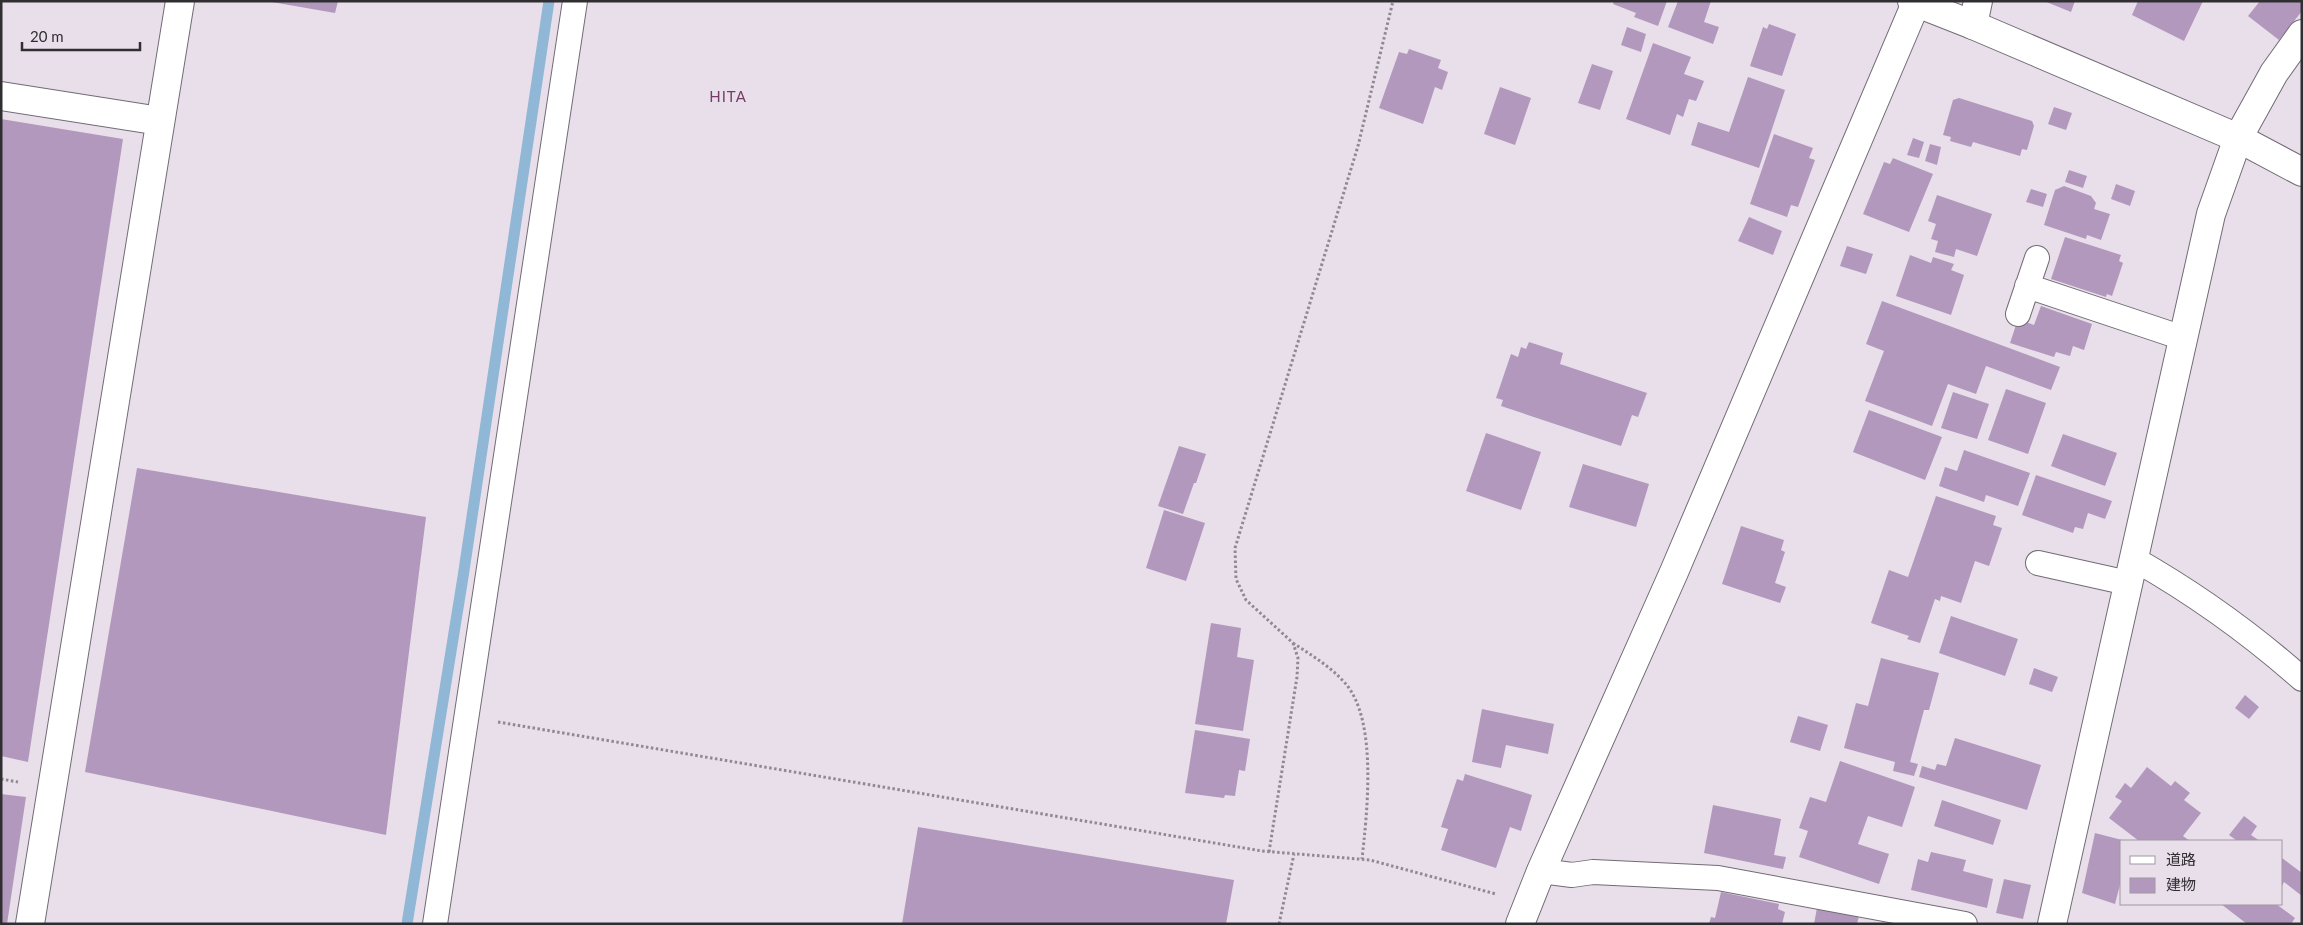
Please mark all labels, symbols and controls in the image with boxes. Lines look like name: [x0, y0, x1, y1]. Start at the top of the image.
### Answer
scale bar: [22, 20, 140, 52]
text: 20 m: [30, 27, 64, 45]
district label: HITA: [709, 87, 747, 105]
legend: [2120, 840, 2283, 905]
text: 道路: [2166, 850, 2196, 868]
text: 建物: [2166, 875, 2196, 893]

